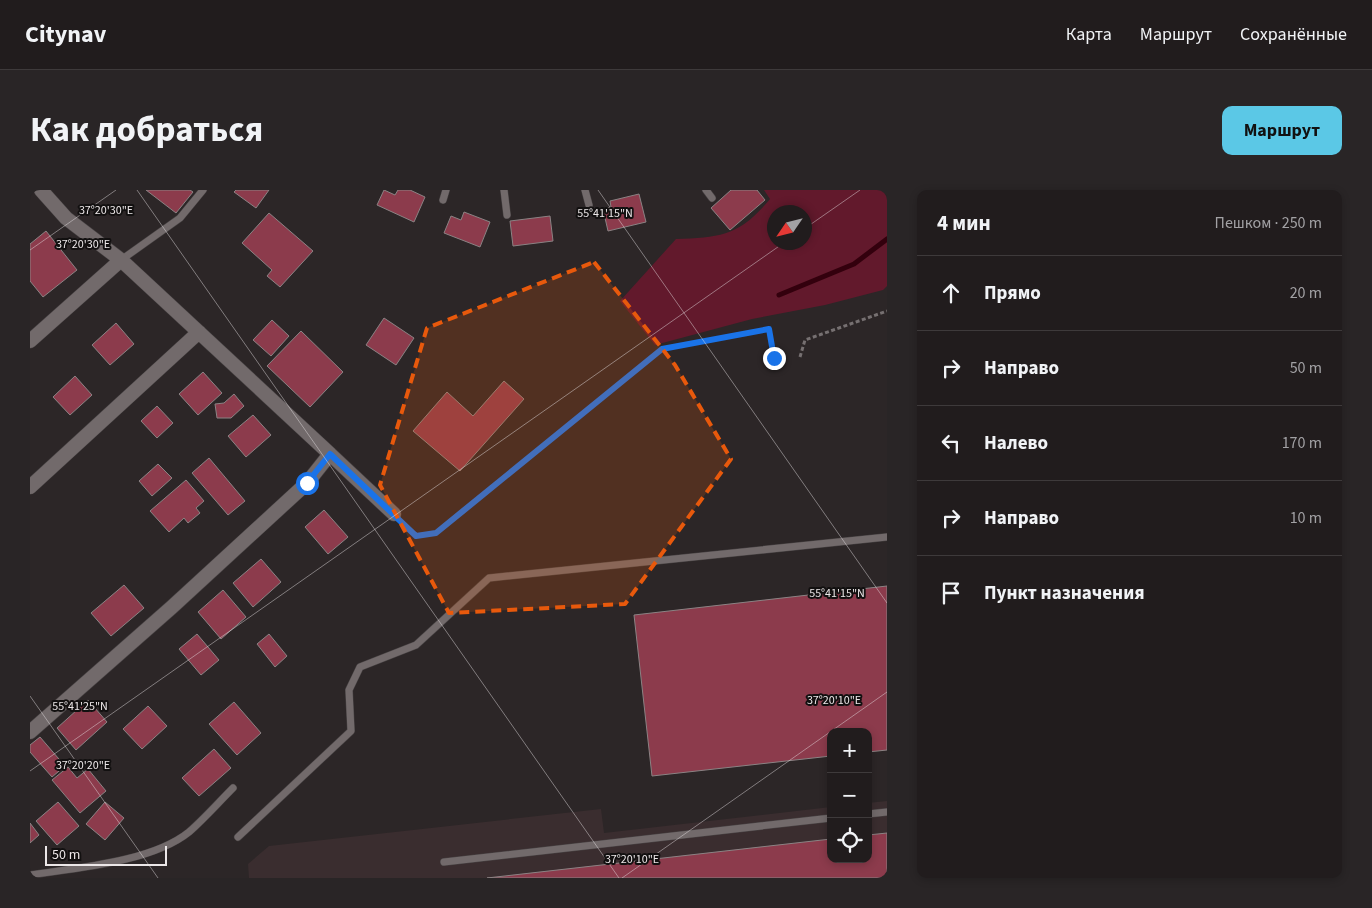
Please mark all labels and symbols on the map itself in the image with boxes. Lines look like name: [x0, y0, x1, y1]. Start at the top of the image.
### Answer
text: 37°20'30"E: [79, 202, 133, 219]
text: 55°41'15"N: [577, 205, 633, 222]
north arrow: [767, 205, 812, 250]
text: 37°20'30"E: [56, 236, 110, 253]
route end: [763, 347, 786, 370]
route start: [296, 472, 319, 495]
text: 55°41'15"N: [809, 585, 865, 602]
text: 37°20'10"E: [807, 692, 861, 709]
text: 55°41'25"N: [52, 698, 108, 715]
text: 37°20'20"E: [56, 757, 110, 774]
scale bar: [45, 843, 168, 866]
text: 37°20'10"E: [605, 851, 659, 868]

